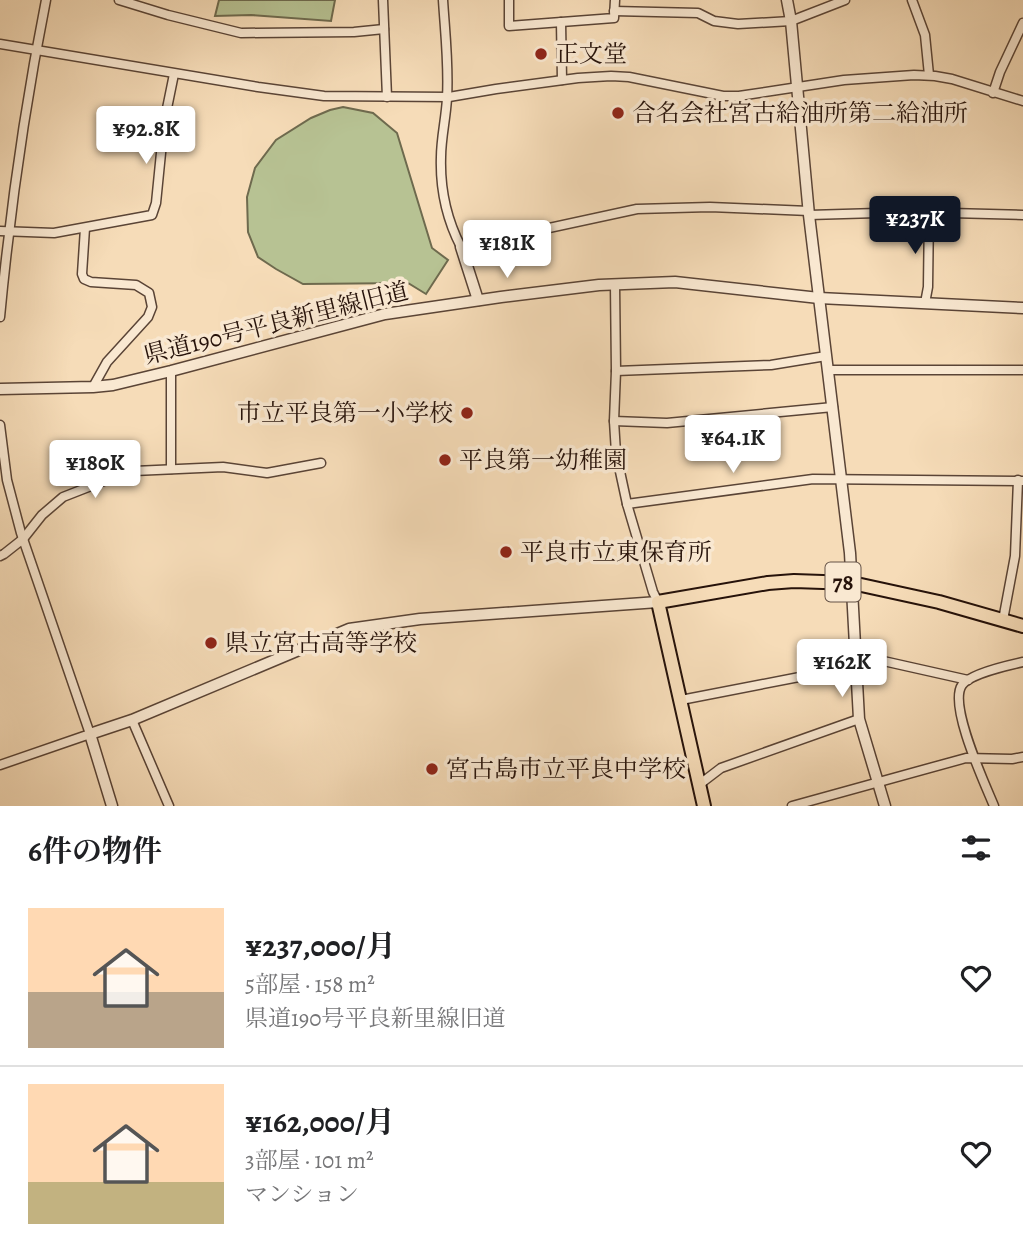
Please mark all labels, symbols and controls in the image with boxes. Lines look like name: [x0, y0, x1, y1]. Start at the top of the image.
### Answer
place label: 正文堂: [555, 38, 627, 70]
marker: 正文堂: [533, 46, 549, 62]
place label: 合名会社宮古給油所第二給油所: [632, 97, 968, 129]
marker: 合名会社宮古給油所第二給油所: [610, 105, 626, 121]
pin: ¥92.8K: [89, 106, 203, 166]
text: ¥92.8K: [112, 113, 180, 144]
pin: ¥237K: [866, 196, 964, 256]
text: ¥237K: [885, 203, 945, 234]
pin: ¥181K: [458, 220, 556, 280]
text: ¥181K: [479, 227, 535, 258]
street label: 県道190号平良新里線旧道: [140, 275, 412, 371]
place label: 市立平良第一小学校: [237, 397, 453, 429]
marker: 市立平良第一小学校: [459, 405, 475, 421]
pin: ¥64.1K: [676, 416, 790, 475]
text: ¥64.1K: [701, 422, 765, 453]
pin: ¥180K: [46, 440, 144, 500]
place label: 平良第一幼稚園: [459, 444, 627, 476]
text: ¥180K: [65, 447, 125, 478]
marker: 平良第一幼稚園: [437, 452, 453, 468]
place label: 平良市立東保育所: [520, 536, 712, 568]
marker: 平良市立東保育所: [498, 544, 514, 560]
road number: 78: [826, 562, 860, 602]
place label: 県立宮古高等学校: [225, 627, 417, 659]
marker: 県立宮古高等学校: [203, 635, 219, 651]
pin: ¥162K: [793, 640, 891, 699]
text: ¥162K: [813, 646, 871, 677]
place label: 宮古島市立平良中学校: [446, 753, 686, 785]
marker: 宮古島市立平良中学校: [424, 761, 440, 777]
icon: filters: [957, 829, 995, 867]
text: 6件の物件: [28, 831, 162, 871]
text: ¥237,000/月: [245, 926, 396, 966]
icon: home: [84, 936, 168, 1020]
icon: heart: [957, 959, 995, 997]
text: 5部屋 · 158 m²: [245, 969, 375, 1000]
text: 県道190号平良新里線旧道: [245, 1003, 506, 1034]
text: ¥162,000/月: [245, 1102, 395, 1142]
icon: home: [84, 1112, 168, 1196]
icon: heart: [957, 1135, 995, 1173]
text: 3部屋 · 101 m²: [245, 1145, 373, 1176]
text: マンション: [245, 1179, 359, 1210]

